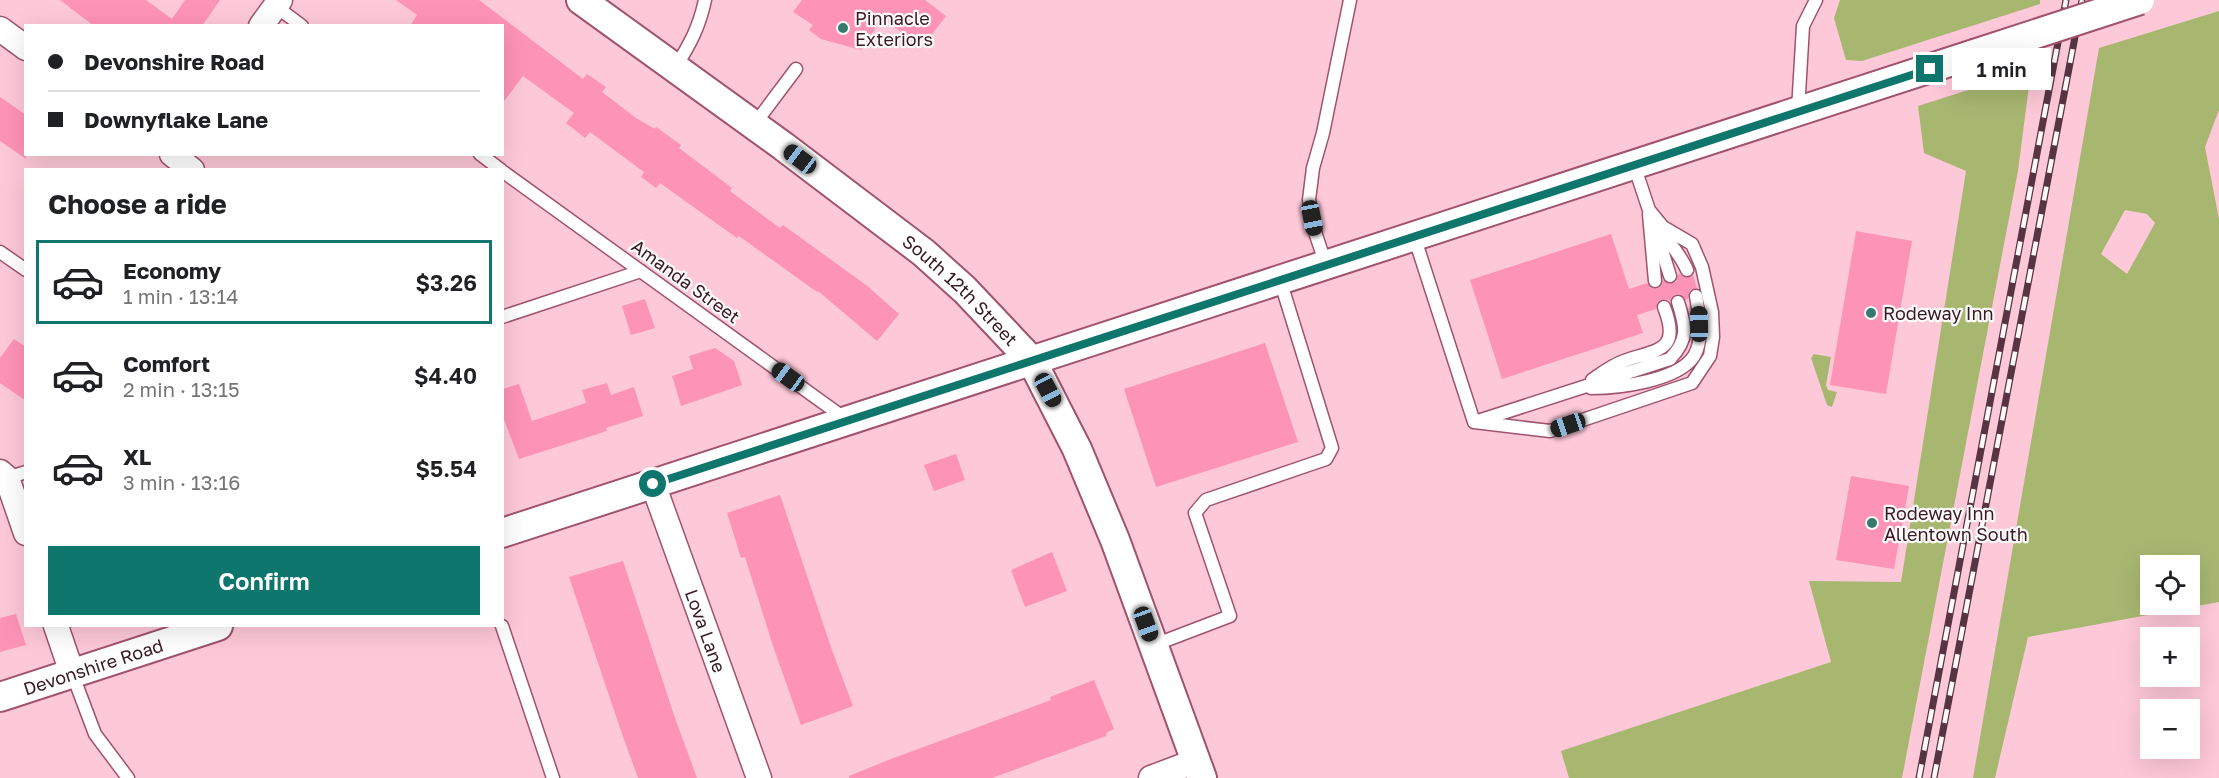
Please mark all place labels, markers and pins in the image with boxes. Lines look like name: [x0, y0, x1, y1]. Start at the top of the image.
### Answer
place label: Pinnacle Exteriors: [855, 7, 933, 50]
marker: Pinnacle Exteriors: [836, 21, 850, 35]
place label: Rodeway Inn: [1883, 302, 1994, 324]
marker: Rodeway Inn: [1864, 306, 1878, 320]
place label: Rodeway Inn Allentown South: [1884, 502, 2028, 545]
marker: Rodeway Inn Allentown South: [1865, 516, 1879, 530]

